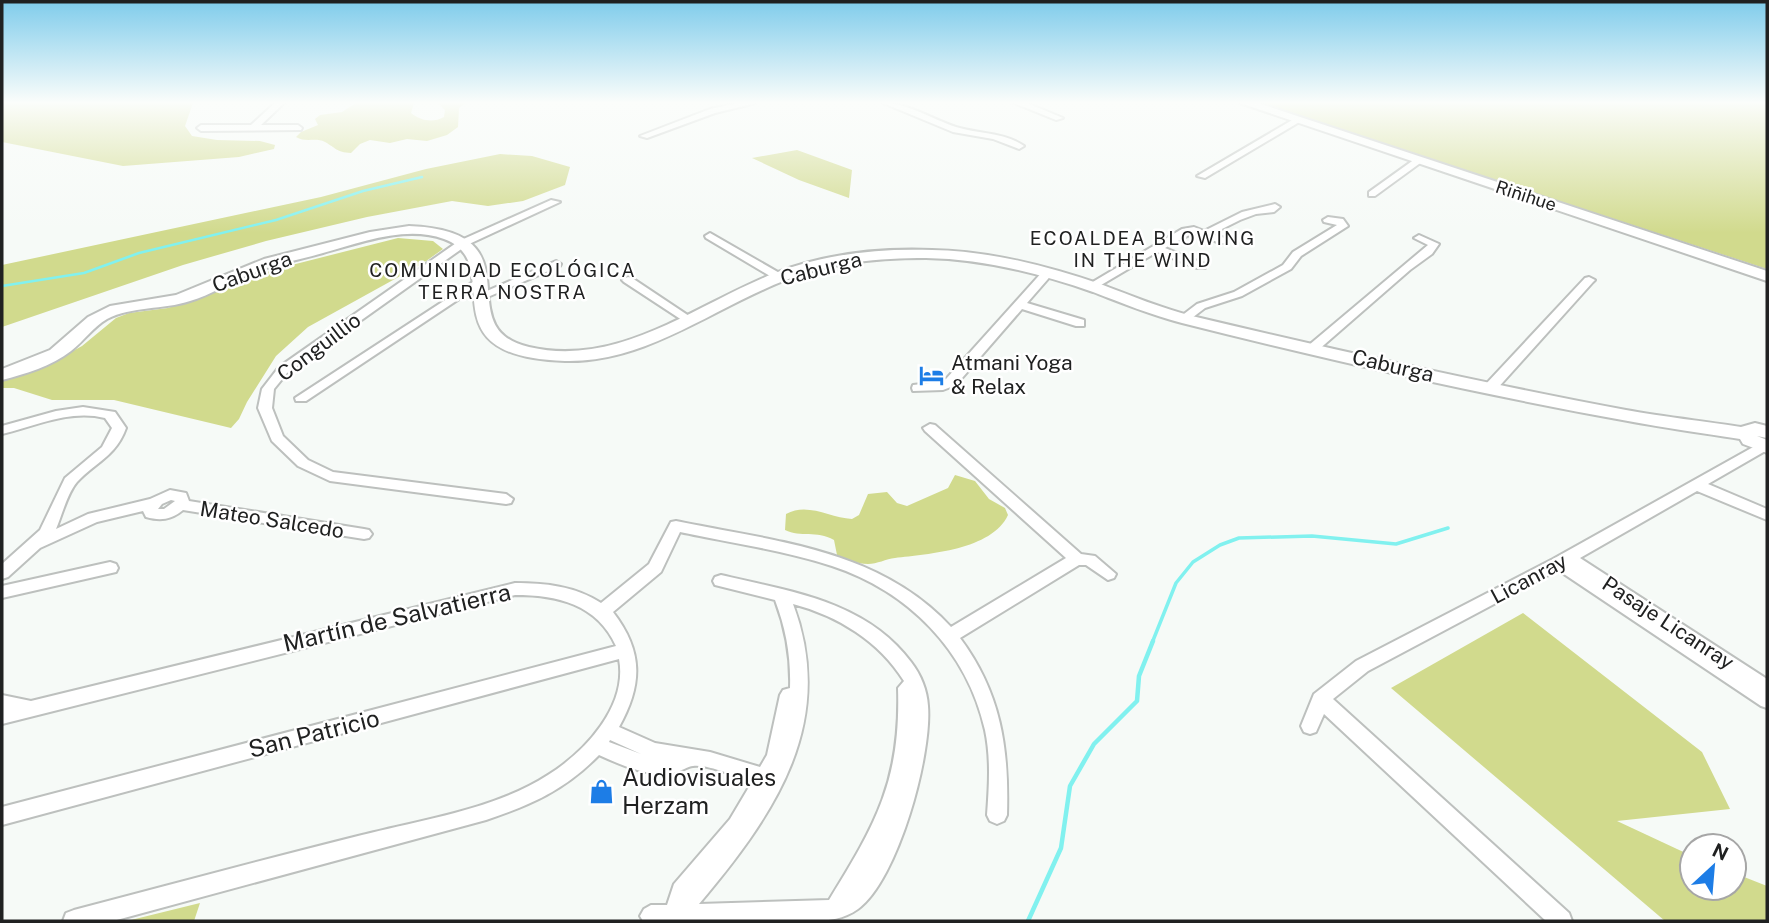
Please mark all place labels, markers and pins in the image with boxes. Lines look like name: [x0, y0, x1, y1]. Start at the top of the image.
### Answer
place label: Atmani Yoga & Relax: [951, 350, 1073, 399]
hotel icon: Atmani Yoga & Relax: [917, 361, 945, 389]
place label: Audiovisuales Herzam: [622, 763, 776, 819]
shop icon: Audiovisuales Herzam: [588, 778, 616, 806]

